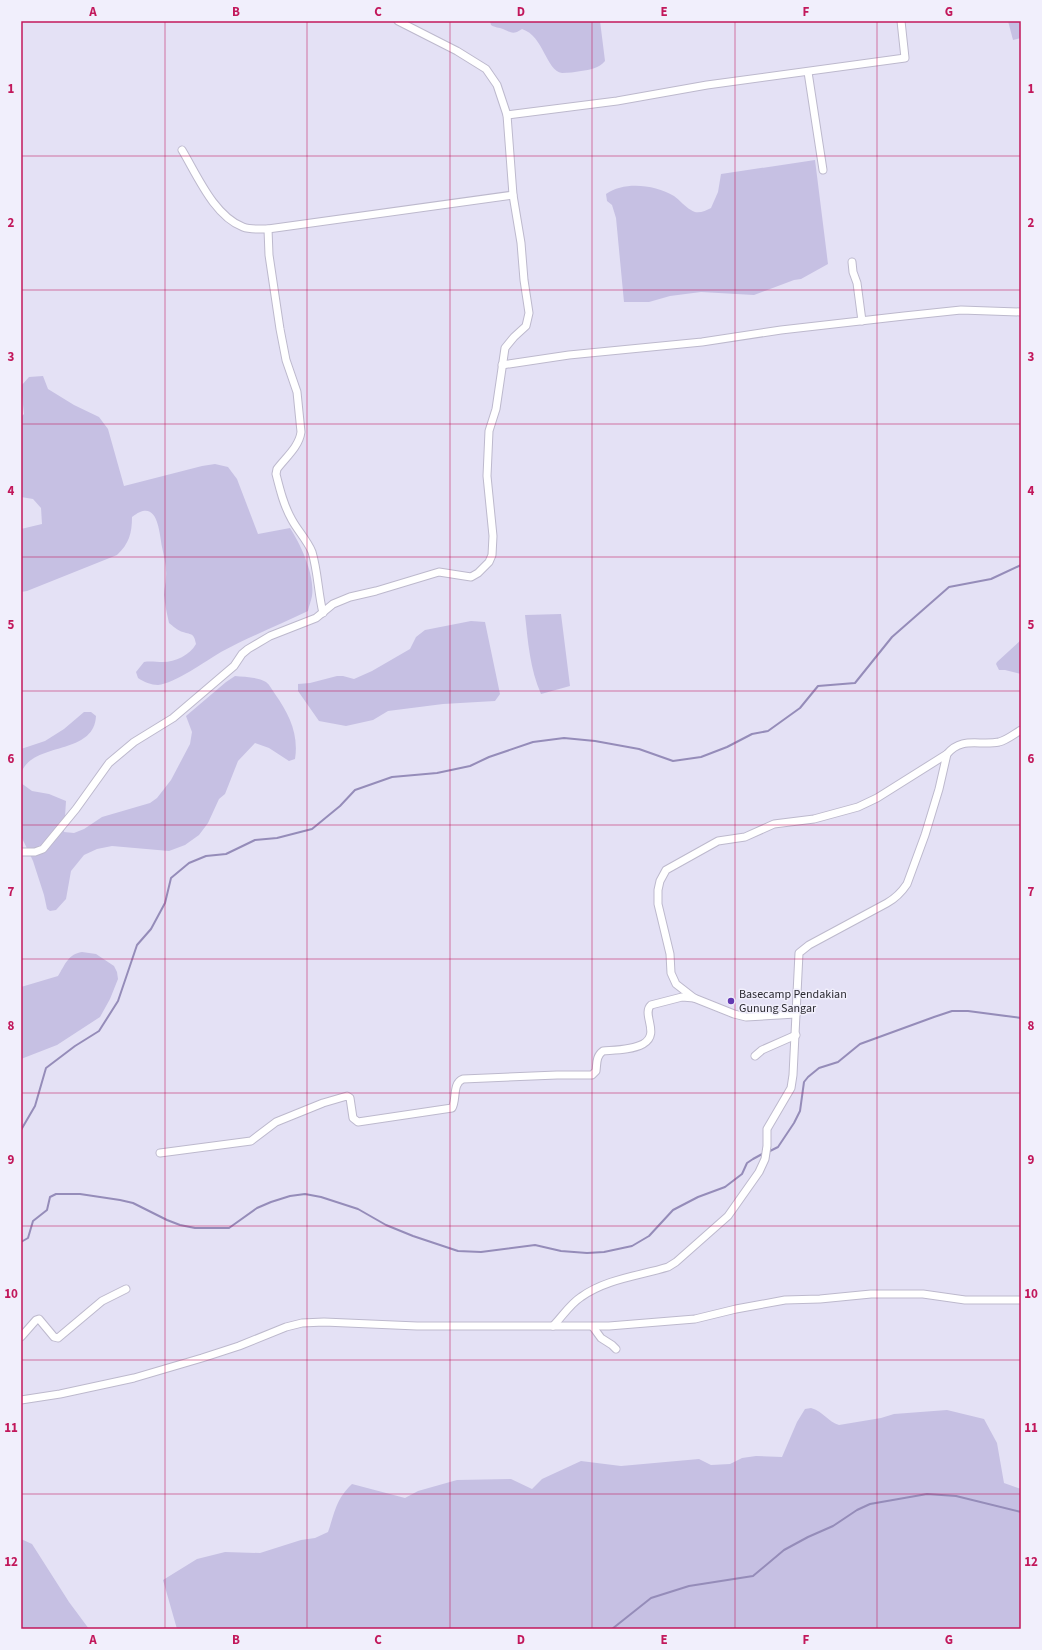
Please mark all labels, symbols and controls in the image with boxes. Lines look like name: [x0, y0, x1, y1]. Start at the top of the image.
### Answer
text: A: [88, 3, 97, 21]
text: B: [232, 3, 240, 21]
text: C: [374, 3, 382, 21]
text: D: [517, 3, 525, 21]
text: E: [660, 3, 668, 21]
text: F: [803, 3, 810, 21]
text: G: [945, 3, 953, 21]
text: 1: [8, 80, 15, 98]
text: 1: [1028, 80, 1035, 98]
text: 2: [8, 214, 15, 232]
text: 2: [1028, 214, 1035, 232]
text: 3: [8, 348, 15, 366]
text: 3: [1028, 348, 1035, 366]
text: 4: [8, 482, 15, 500]
text: 4: [1028, 482, 1035, 500]
text: 5: [8, 616, 15, 634]
text: 5: [1028, 616, 1035, 634]
text: 6: [8, 750, 15, 768]
text: 6: [1028, 750, 1035, 768]
text: 7: [8, 883, 15, 901]
text: 7: [1028, 883, 1035, 901]
place label: Basecamp Pendakian Gunung Sangar: [739, 986, 847, 1017]
marker: Basecamp Pendakian Gunung Sangar: [726, 996, 736, 1006]
text: 8: [8, 1017, 15, 1035]
text: 8: [1028, 1017, 1035, 1035]
text: 9: [8, 1151, 15, 1169]
text: 9: [1028, 1151, 1035, 1169]
text: 10: [4, 1285, 18, 1303]
text: 10: [1024, 1285, 1038, 1303]
text: 11: [4, 1419, 18, 1437]
text: 11: [1024, 1419, 1038, 1437]
text: 12: [4, 1553, 18, 1571]
text: 12: [1024, 1553, 1038, 1571]
text: A: [88, 1631, 97, 1649]
text: B: [232, 1631, 240, 1649]
text: C: [374, 1631, 382, 1649]
text: D: [517, 1631, 525, 1649]
text: E: [660, 1631, 668, 1649]
text: F: [803, 1631, 810, 1649]
text: G: [945, 1631, 953, 1649]

